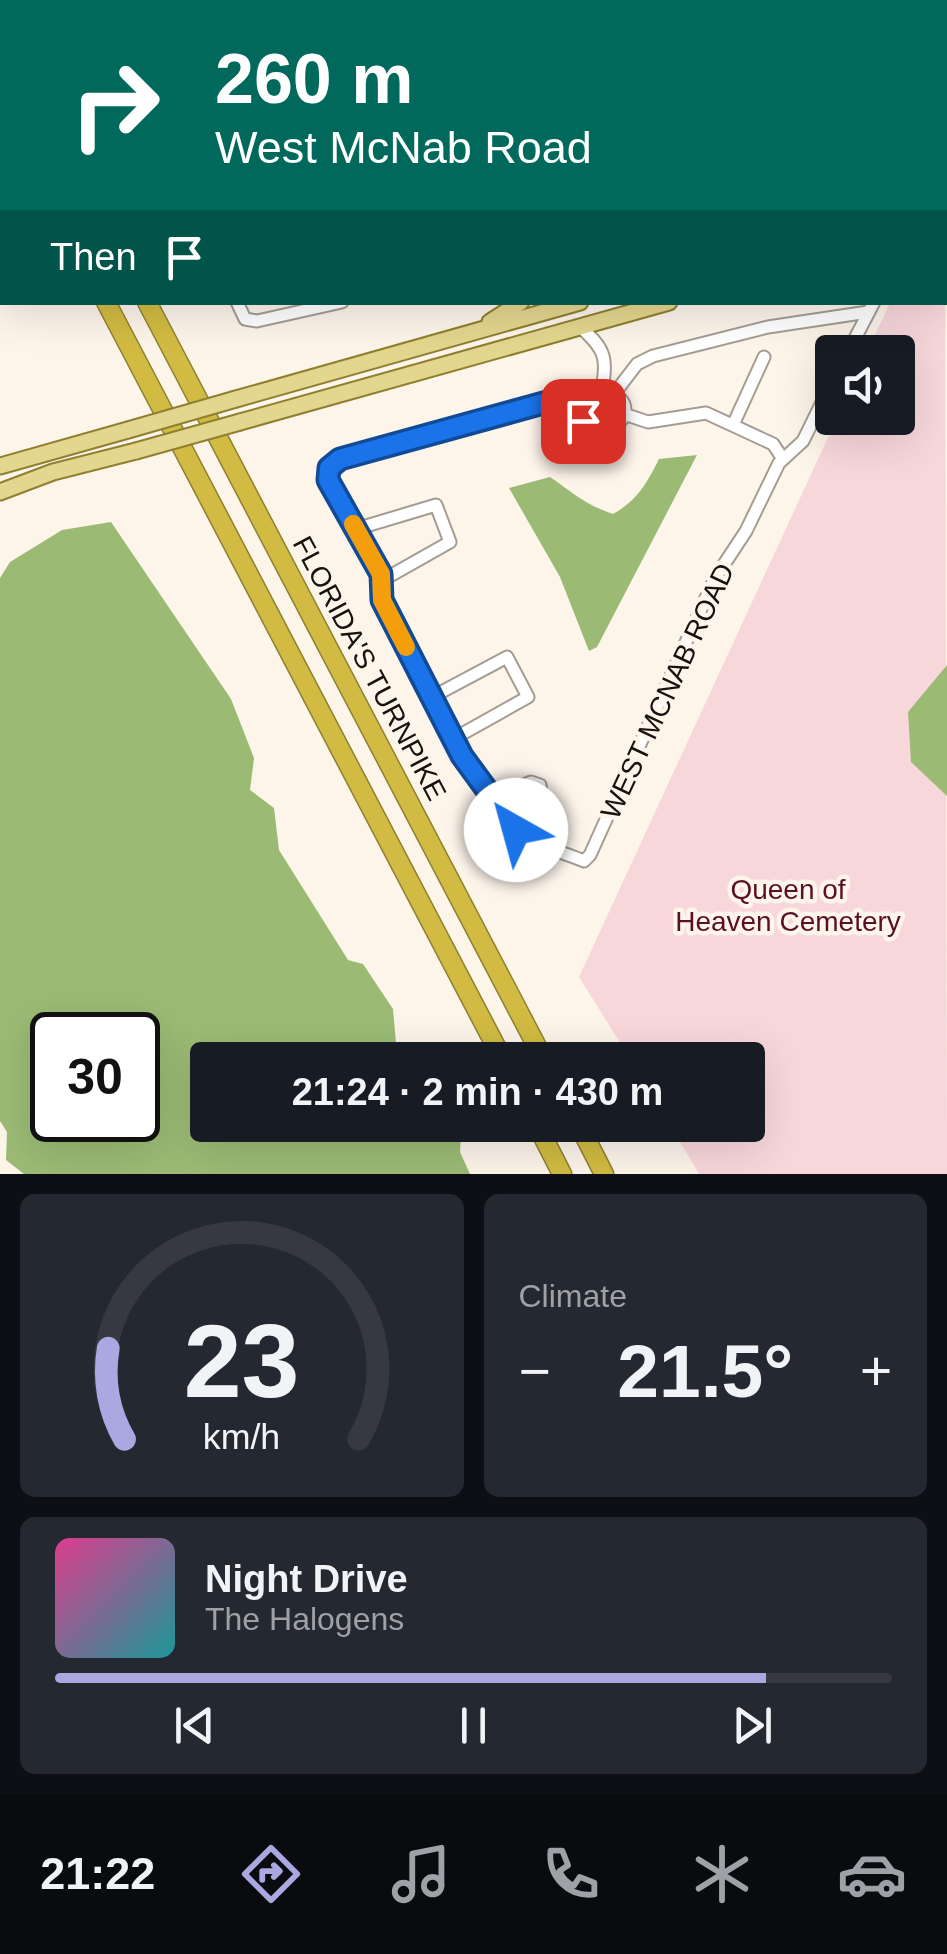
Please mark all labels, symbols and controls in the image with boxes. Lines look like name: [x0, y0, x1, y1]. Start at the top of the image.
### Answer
icon: right: [50, 40, 180, 170]
text: 260 m: [215, 40, 413, 118]
text: West McNab Road: [215, 122, 592, 173]
icon: arrive: [157, 230, 212, 285]
text: Then: [50, 236, 137, 278]
map controls: [815, 335, 915, 435]
button: sound: [815, 335, 915, 435]
pin: [541, 379, 626, 464]
icon: arrive: [556, 394, 611, 449]
street label: FLORIDA'S TURNPIKE: [287, 531, 452, 805]
street label: WEST MCNAB ROAD: [595, 559, 740, 824]
position arrow: [464, 778, 568, 882]
park label: Queen of Heaven Cemetery: [675, 874, 901, 937]
speed limit sign: 30: [30, 1012, 160, 1142]
text: 21:24 · 2 min · 430 m: [292, 1071, 663, 1113]
text: Climate: [519, 1278, 627, 1314]
text: 23: [184, 1303, 300, 1419]
text: 21.5°: [617, 1329, 793, 1413]
text: −: [519, 1340, 551, 1402]
text: +: [860, 1340, 892, 1402]
text: km/h: [203, 1417, 280, 1457]
text: Night Drive: [205, 1558, 408, 1600]
text: The Halogens: [205, 1601, 404, 1637]
icon: previous: [167, 1698, 222, 1753]
icon: pause: [446, 1698, 501, 1753]
icon: next: [725, 1698, 780, 1753]
icon: directions: [236, 1839, 306, 1909]
icon: music: [386, 1839, 456, 1909]
icon: phone: [536, 1839, 606, 1909]
icon: climate: [687, 1839, 757, 1909]
icon: car: [837, 1839, 907, 1909]
text: 21:22: [40, 1848, 155, 1899]

